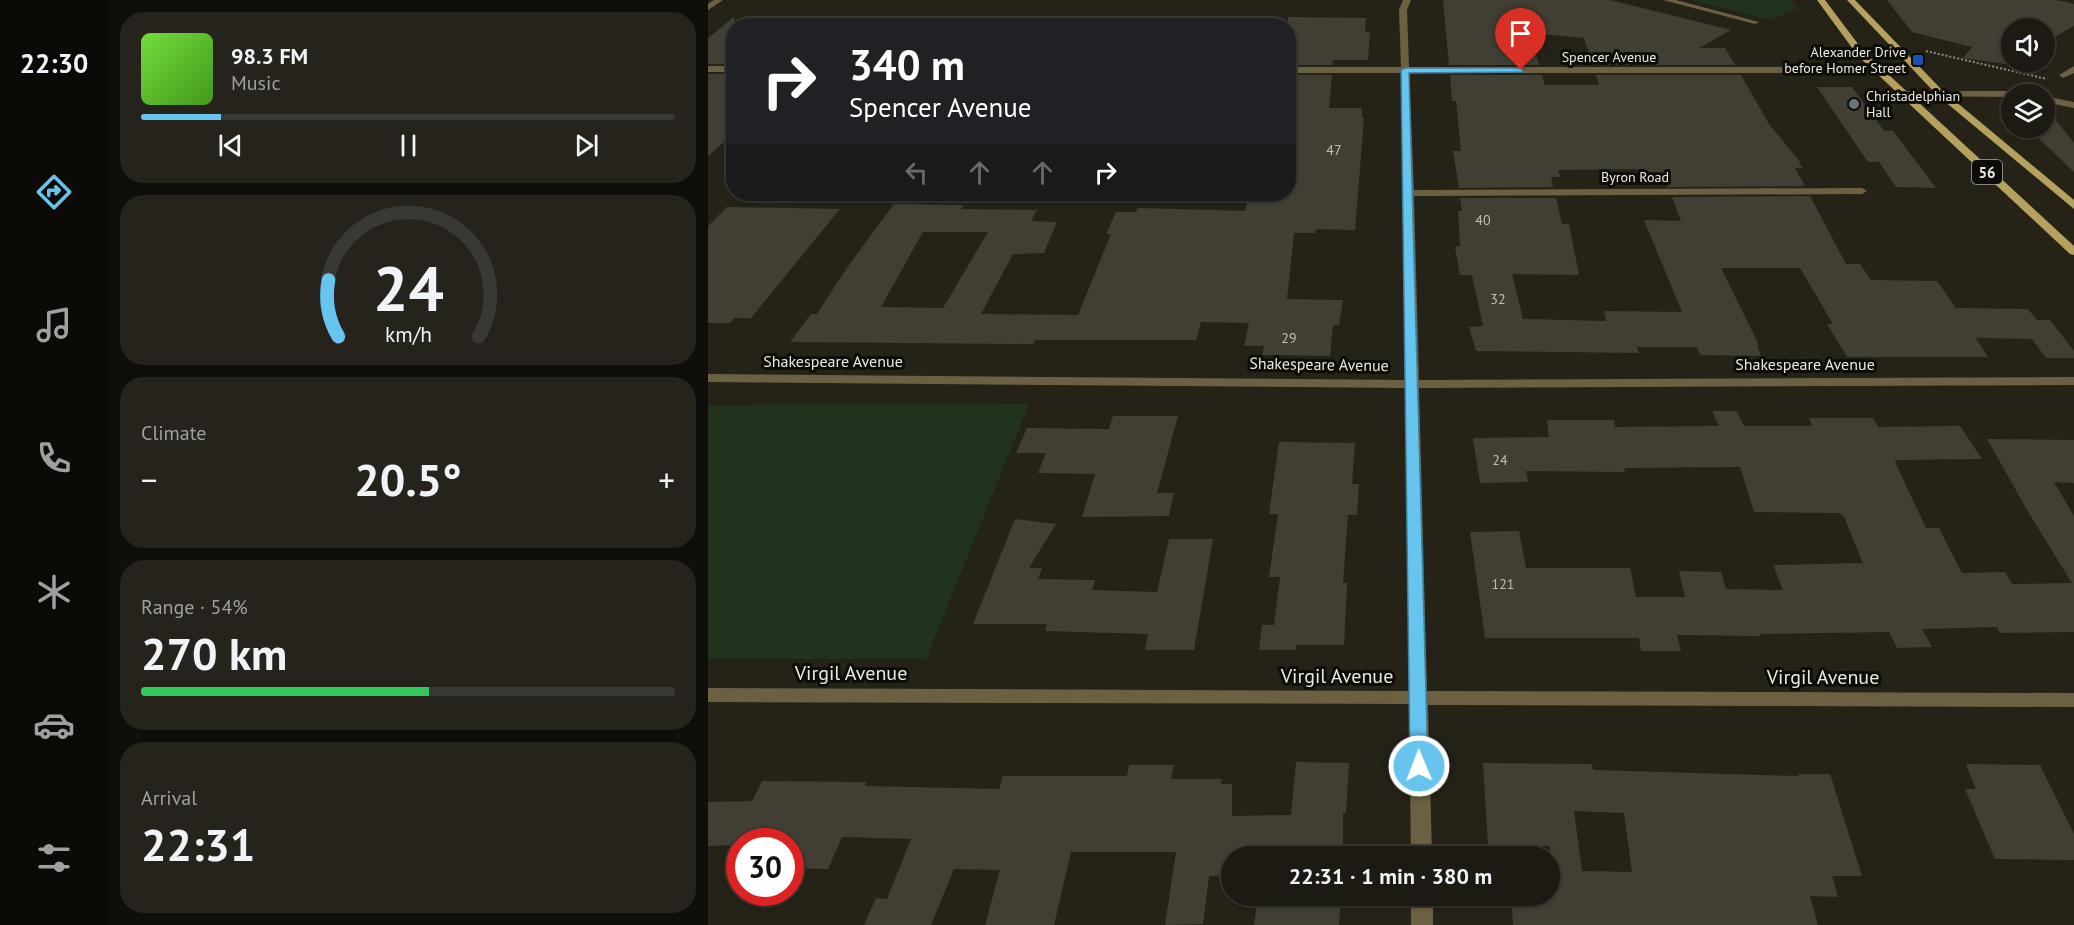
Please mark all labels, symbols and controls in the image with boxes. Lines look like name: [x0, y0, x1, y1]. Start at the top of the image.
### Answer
pin: [1495, 8, 1546, 70]
icon: arrive: [1504, 17, 1537, 50]
map controls: [2001, 18, 2055, 138]
button: sound: [2001, 18, 2055, 72]
text: 340 m: [849, 37, 965, 92]
text: 98.3 FM: [231, 42, 308, 70]
icon: right: [750, 42, 828, 120]
place label: Alexander Drive before Homer Street: [1784, 43, 1906, 77]
text: 22:30: [20, 46, 88, 80]
street label: Spencer Avenue: [1562, 48, 1656, 66]
marker: Alexander Drive before Homer Street: [1911, 53, 1925, 67]
text: Music: [231, 70, 280, 96]
button: layers: [2001, 84, 2055, 138]
place label: Christadelphian Hall: [1866, 87, 1960, 121]
text: Spencer Avenue: [849, 90, 1032, 124]
marker: Christadelphian Hall: [1847, 97, 1861, 111]
icon: previous: [214, 129, 247, 162]
icon: pause: [392, 129, 425, 162]
icon: next: [570, 129, 603, 162]
house number: 47: [1326, 141, 1342, 159]
icon: left: [900, 156, 933, 189]
icon: ahead: [963, 156, 996, 189]
icon: ahead: [1026, 156, 1059, 189]
icon: right: [1089, 156, 1122, 189]
road number: 56: [1972, 160, 2002, 184]
street label: Byron Road: [1601, 168, 1669, 186]
icon: directions: [33, 171, 75, 213]
house number: 40: [1475, 211, 1491, 229]
text: 24: [373, 247, 443, 328]
house number: 32: [1490, 290, 1506, 308]
icon: music: [33, 304, 75, 346]
text: km/h: [384, 320, 431, 348]
house number: 29: [1281, 329, 1297, 347]
street label: Shakespeare Avenue: [763, 351, 903, 371]
street label: Shakespeare Avenue: [1249, 353, 1389, 375]
street label: Shakespeare Avenue: [1735, 354, 1875, 374]
text: Climate: [141, 420, 207, 446]
icon: phone: [33, 437, 75, 479]
text: 20.5°: [354, 450, 462, 508]
house number: 24: [1492, 451, 1508, 469]
text: −: [141, 458, 158, 501]
text: +: [658, 458, 675, 501]
icon: climate: [33, 571, 75, 613]
house number: 121: [1492, 575, 1514, 593]
text: Range · 54%: [141, 594, 248, 620]
text: 270 km: [141, 624, 287, 682]
street label: Virgil Avenue: [794, 660, 907, 686]
street label: Virgil Avenue: [1280, 663, 1393, 689]
street label: Virgil Avenue: [1766, 664, 1879, 690]
icon: car: [33, 704, 75, 746]
position arrow: [1387, 734, 1451, 798]
text: Arrival: [141, 785, 197, 811]
text: 22:31: [141, 815, 255, 873]
speed limit sign: 30: [726, 828, 804, 906]
icon: filters: [33, 837, 75, 879]
text: 22:31 · 1 min · 380 m: [1289, 862, 1492, 890]

